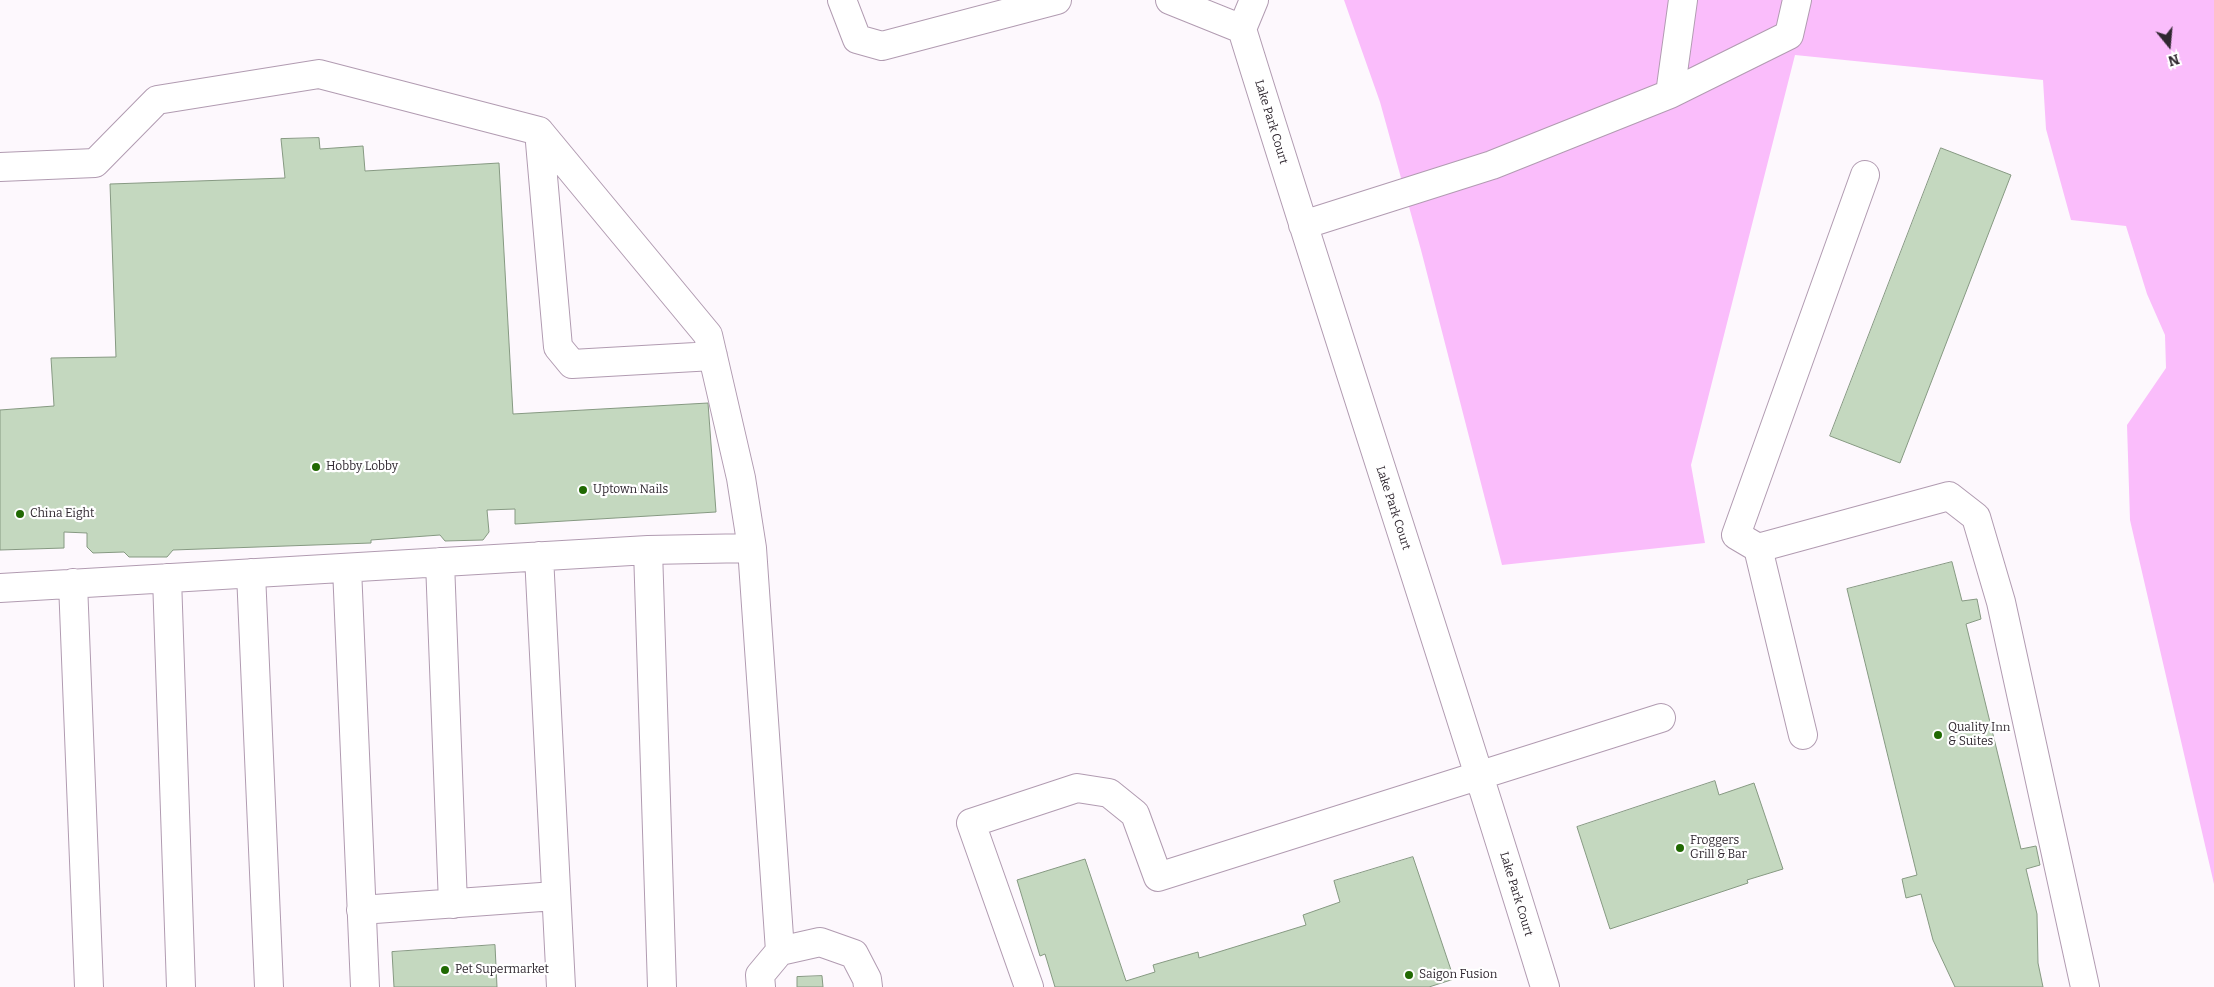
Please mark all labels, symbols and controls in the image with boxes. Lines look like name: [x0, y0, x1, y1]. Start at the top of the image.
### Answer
north arrow: [2144, 20, 2194, 70]
text: N: [2166, 50, 2181, 70]
street label: Lake Park Court: [1251, 78, 1291, 166]
place label: Hobby Lobby: [326, 460, 398, 474]
marker: Hobby Lobby: [310, 461, 322, 473]
street label: Lake Park Court: [1373, 464, 1413, 552]
place label: Uptown Nails: [593, 483, 668, 497]
marker: Uptown Nails: [577, 484, 589, 496]
place label: China Eight: [30, 507, 94, 521]
marker: China Eight: [14, 508, 26, 520]
place label: Quality Inn & Suites: [1948, 721, 2010, 749]
marker: Quality Inn & Suites: [1932, 729, 1944, 741]
place label: Froggers Grill & Bar: [1690, 834, 1747, 862]
marker: Froggers Grill & Bar: [1674, 842, 1686, 854]
street label: Lake Park Court: [1496, 850, 1536, 938]
place label: Pet Supermarket: [455, 963, 549, 977]
marker: Pet Supermarket: [439, 964, 451, 976]
place label: Saigon Fusion: [1419, 968, 1497, 982]
marker: Saigon Fusion: [1403, 969, 1415, 981]

